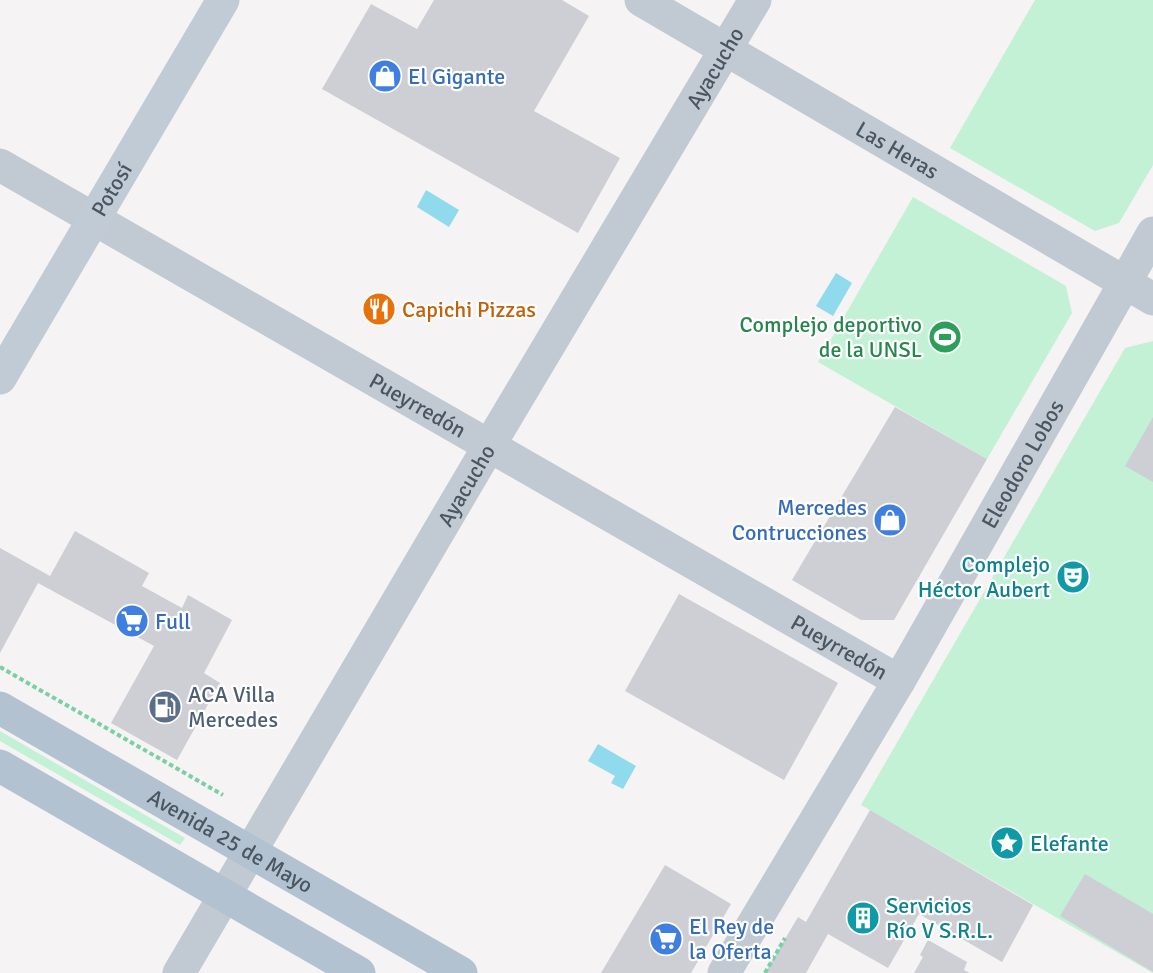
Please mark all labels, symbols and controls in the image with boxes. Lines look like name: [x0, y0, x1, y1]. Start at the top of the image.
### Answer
street label: Ayacucho: [680, 22, 750, 114]
shop icon: El Gigante: [367, 58, 403, 94]
place label: El Gigante: [408, 63, 505, 90]
street label: Las Heras: [851, 115, 944, 185]
street label: Potosí: [85, 158, 138, 221]
restaurant icon: Capichi Pizzas: [361, 291, 397, 327]
place label: Capichi Pizzas: [402, 296, 536, 323]
place label: Complejo deportivo de la UNSL: [740, 311, 922, 363]
sports icon: Complejo deportivo de la UNSL: [927, 319, 963, 355]
street label: Pueyrredón: [365, 367, 471, 444]
street label: Eleodoro Lobos: [975, 395, 1070, 533]
street label: Ayacucho: [432, 440, 501, 531]
place label: Mercedes Contrucciones: [732, 494, 867, 546]
shop icon: Mercedes Contrucciones: [872, 502, 908, 538]
place label: Complejo Héctor Aubert: [918, 551, 1050, 603]
theatre icon: Complejo Héctor Aubert: [1055, 559, 1091, 595]
supermarket icon: Full: [114, 603, 150, 639]
place label: Full: [155, 608, 191, 635]
street label: Pueyrredón: [786, 609, 892, 686]
place label: ACA Villa Mercedes: [188, 681, 278, 733]
fuel station icon: ACA Villa Mercedes: [147, 689, 183, 725]
street label: Avenida 25 de Mayo: [143, 783, 318, 899]
place icon: Elefante: [989, 825, 1025, 861]
place label: Elefante: [1030, 830, 1109, 857]
place label: Servicios Río V S.R.L.: [886, 892, 993, 944]
building icon: Servicios Río V S.R.L.: [845, 900, 881, 936]
place label: El Rey de la Oferta: [689, 913, 774, 965]
supermarket icon: El Rey de la Oferta: [648, 921, 684, 957]

